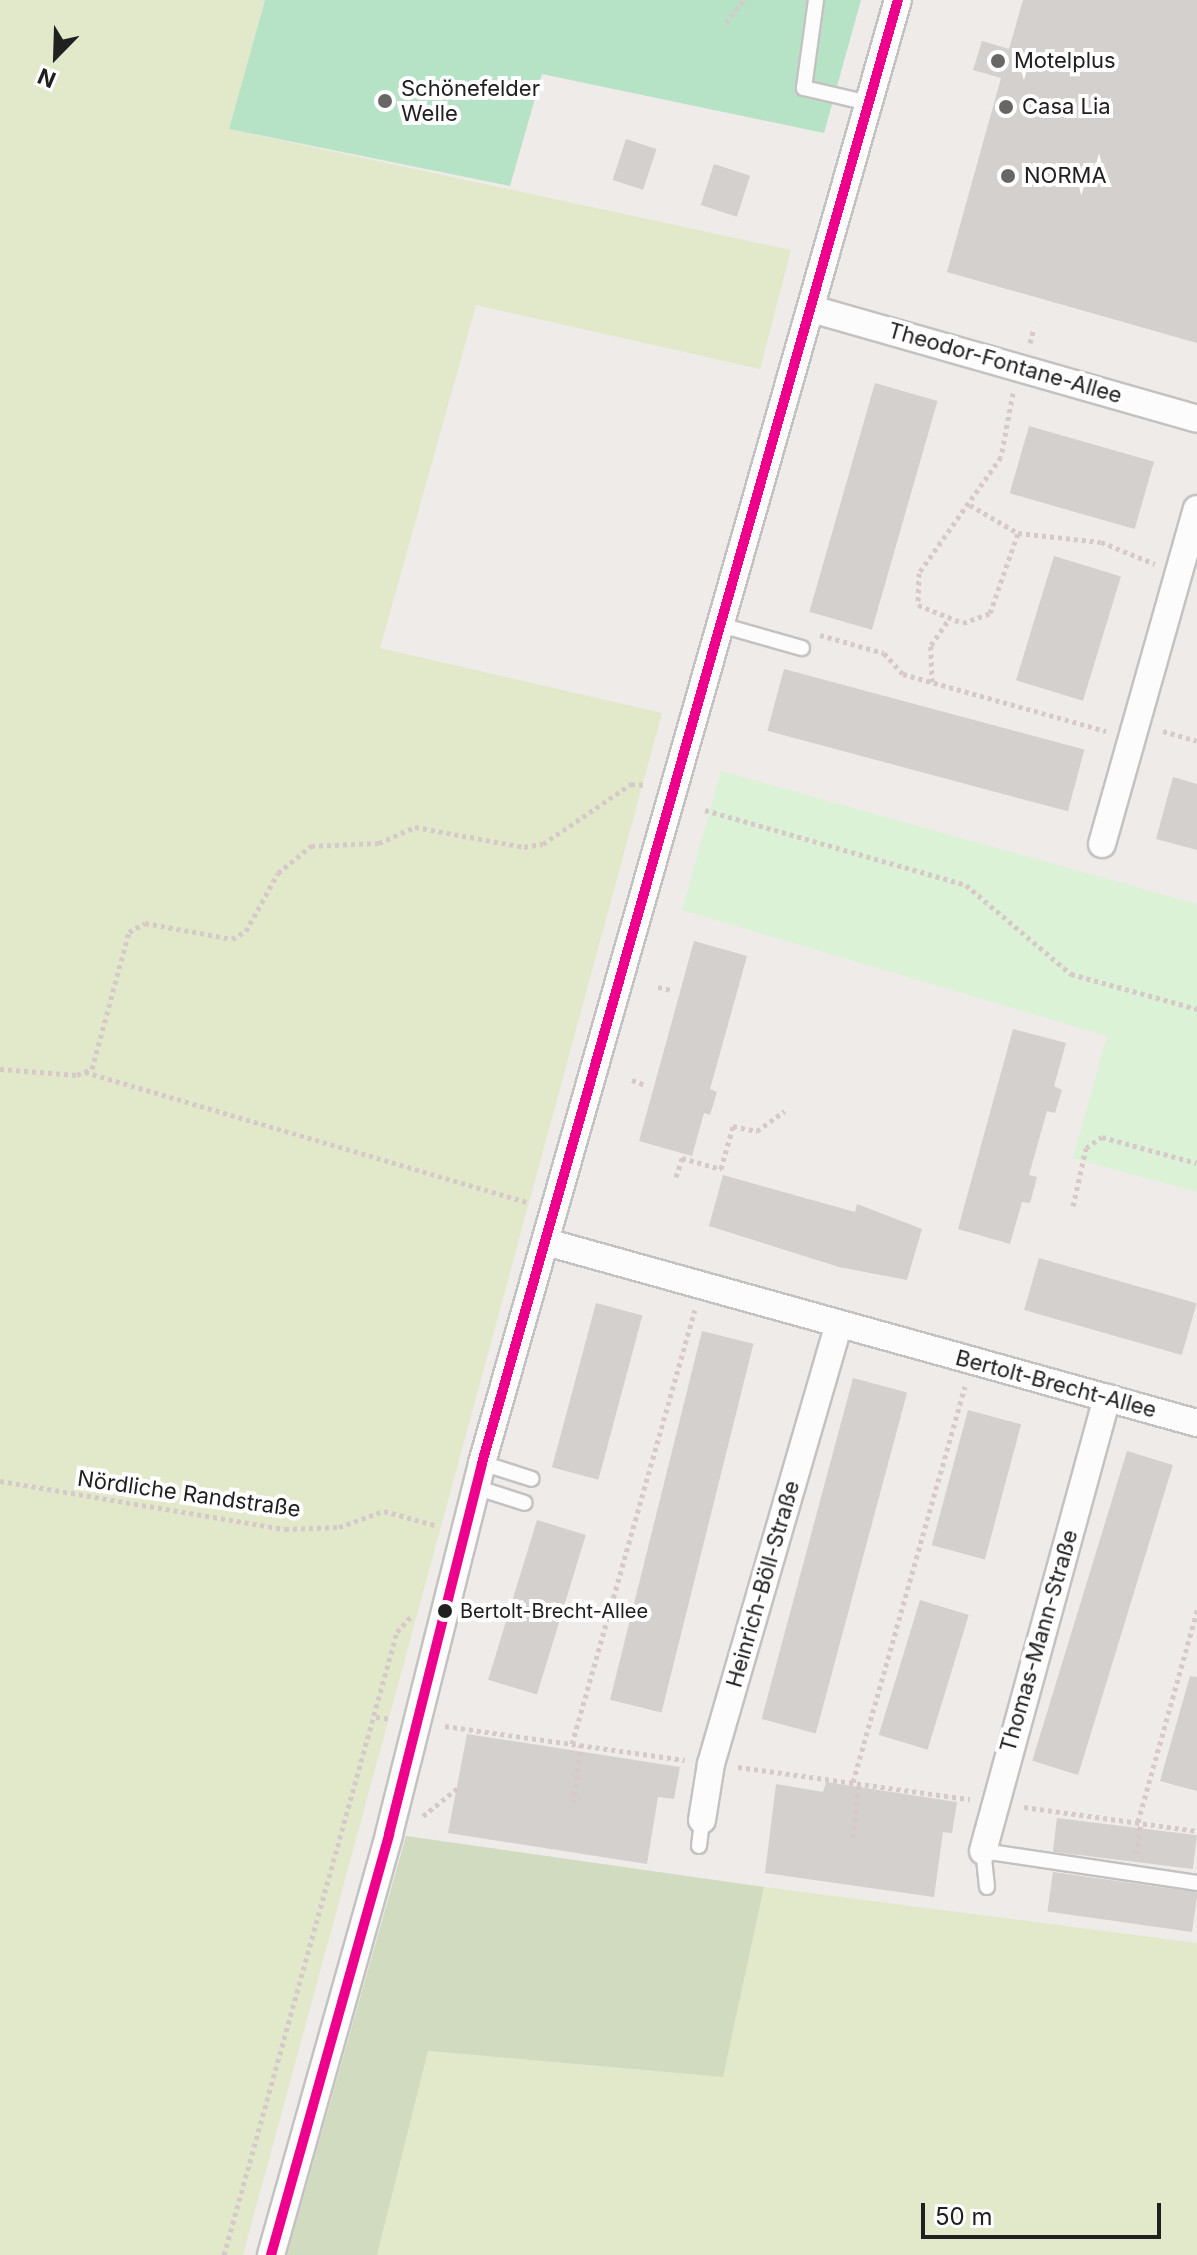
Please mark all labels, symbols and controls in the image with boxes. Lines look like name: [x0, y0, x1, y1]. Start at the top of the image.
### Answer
north arrow: [16, 16, 96, 96]
place label: Motelplus: [1014, 48, 1116, 74]
marker: Motelplus: [989, 52, 1007, 70]
text: N: [34, 63, 59, 93]
place label: Schönefelder Welle: [401, 75, 540, 126]
marker: Schönefelder Welle: [376, 92, 394, 110]
place label: Casa Lia: [1022, 94, 1111, 120]
marker: Casa Lia: [997, 98, 1015, 116]
place label: NORMA: [1024, 163, 1107, 189]
marker: NORMA: [999, 167, 1017, 185]
street label: Theodor-Fontane-Allee: [885, 317, 1125, 409]
street label: Bertolt-Brecht-Allee: [953, 1344, 1159, 1424]
street label: Nördliche Randstraße: [76, 1465, 302, 1523]
street label: Heinrich-Böll-Straße: [721, 1478, 805, 1690]
street label: Thomas-Mann-Straße: [995, 1527, 1083, 1755]
place label: Bertolt-Brecht-Allee: [460, 1599, 648, 1623]
marker: Bertolt-Brecht-Allee: [437, 1603, 453, 1619]
scale bar: [925, 2187, 1165, 2237]
text: 50 m: [935, 2202, 993, 2231]

